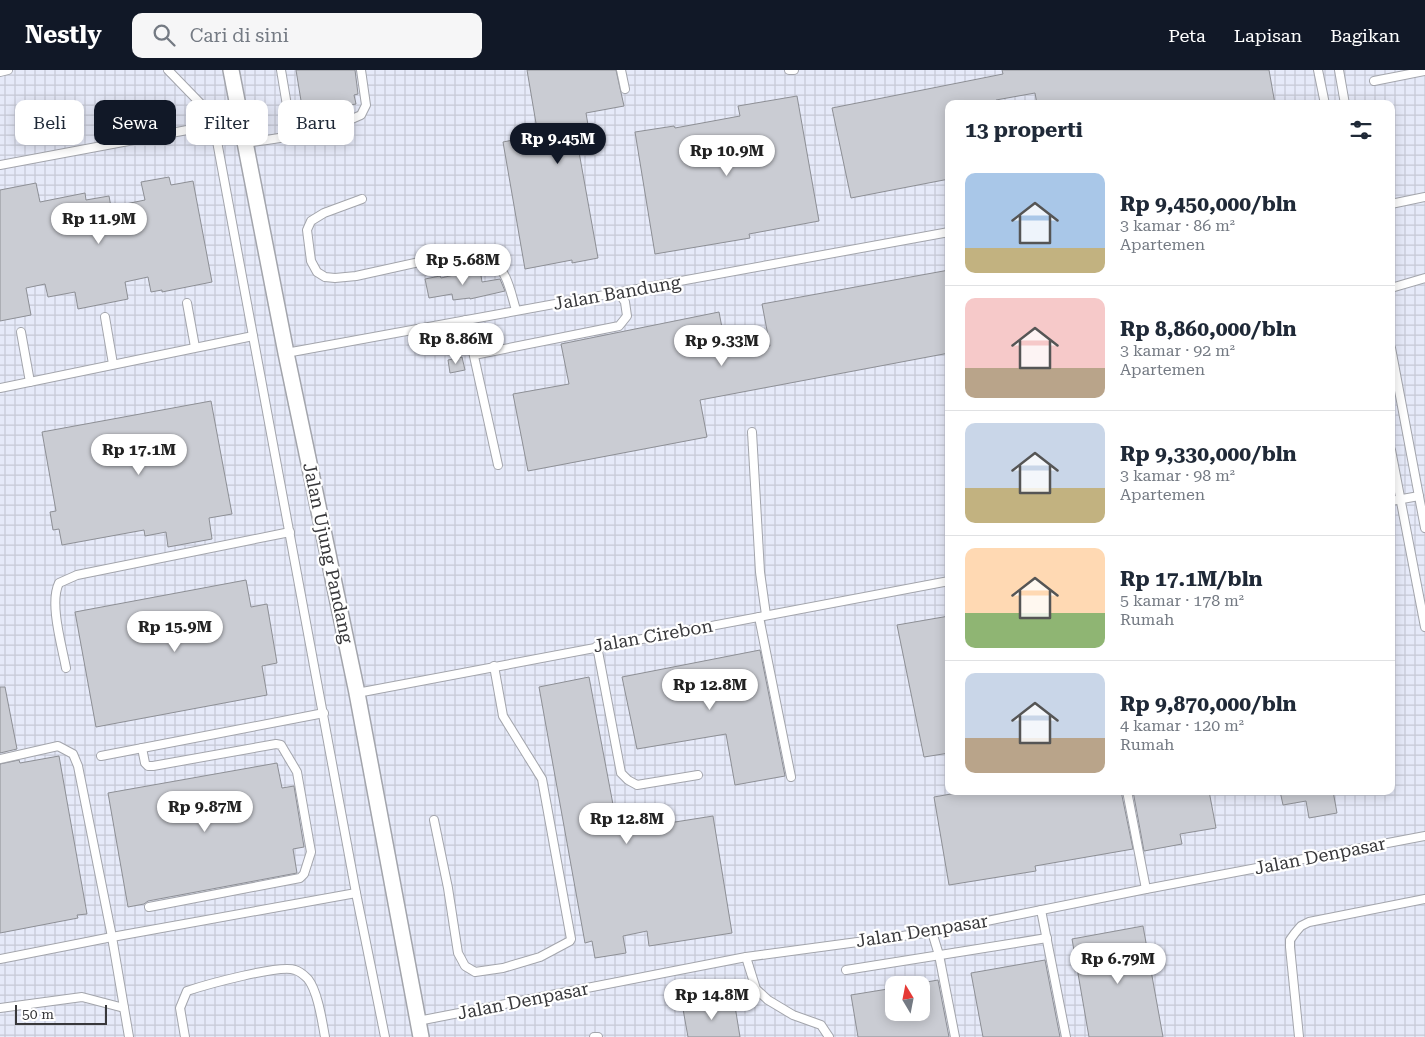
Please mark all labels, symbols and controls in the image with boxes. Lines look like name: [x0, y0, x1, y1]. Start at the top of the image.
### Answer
search box: [132, 13, 482, 58]
text: Nestly: [25, 21, 102, 49]
icon: search: [150, 21, 178, 49]
text: Cari di sini: [190, 24, 289, 47]
text: Peta: [1168, 25, 1206, 46]
text: Lapisan: [1234, 25, 1302, 46]
text: Bagikan: [1330, 25, 1400, 46]
chip: Beli: [15, 100, 84, 145]
chip: Sewa: [94, 100, 176, 145]
chip: Filter: [186, 100, 268, 145]
chip: Baru: [278, 100, 354, 145]
icon: filters: [1347, 116, 1375, 144]
text: 13 properti: [965, 118, 1083, 142]
pin: Rp 9.45M: [506, 122, 610, 165]
text: Rp 9.45M: [521, 129, 595, 148]
pin: Rp 10.9M: [675, 134, 779, 177]
text: Rp 10.9M: [690, 141, 764, 160]
text: Rp 9,450,000/bln: [1120, 192, 1297, 216]
icon: home: [1005, 193, 1065, 253]
pin: Rp 11.9M: [47, 202, 151, 245]
text: Rp 11.9M: [62, 209, 136, 228]
text: 3 kamar · 86 m²: [1120, 216, 1235, 235]
text: Apartemen: [1120, 235, 1205, 254]
pin: Rp 5.68M: [411, 244, 515, 286]
text: Rp 5.68M: [426, 250, 500, 269]
street label: Jalan Bandung: [552, 271, 683, 314]
text: Rp 8,860,000/bln: [1120, 317, 1297, 341]
icon: home: [1005, 318, 1065, 378]
pin: Rp 8.86M: [404, 322, 508, 365]
pin: Rp 9.33M: [670, 324, 774, 367]
text: Rp 8.86M: [419, 329, 493, 348]
text: Rp 9.33M: [685, 331, 759, 350]
text: 3 kamar · 92 m²: [1120, 341, 1235, 360]
text: Apartemen: [1120, 360, 1205, 379]
pin: Rp 17.1M: [87, 434, 191, 476]
text: Rp 17.1M: [102, 440, 176, 459]
text: Rp 9,330,000/bln: [1120, 442, 1297, 466]
icon: home: [1005, 443, 1065, 503]
street label: Jalan Ujung Pandang: [299, 461, 358, 646]
text: 3 kamar · 98 m²: [1120, 466, 1235, 485]
text: Apartemen: [1120, 485, 1205, 504]
text: Rp 17.1M/bln: [1120, 567, 1263, 591]
icon: home: [1005, 568, 1065, 628]
text: 5 kamar · 178 m²: [1120, 591, 1244, 610]
pin: Rp 15.9M: [123, 610, 227, 653]
text: Rumah: [1120, 610, 1174, 629]
street label: Jalan Cirebon: [592, 615, 715, 656]
text: Rp 15.9M: [138, 617, 212, 636]
pin: Rp 12.8M: [658, 668, 762, 711]
text: Rp 12.8M: [673, 675, 747, 694]
text: Rp 9,870,000/bln: [1120, 692, 1297, 716]
icon: home: [1005, 693, 1065, 753]
text: 4 kamar · 120 m²: [1120, 716, 1244, 735]
text: Rumah: [1120, 735, 1174, 754]
pin: Rp 9.87M: [153, 790, 257, 833]
text: Rp 9.87M: [168, 797, 242, 816]
pin: Rp 12.8M: [575, 802, 679, 845]
text: Rp 12.8M: [590, 809, 664, 828]
street label: Jalan Denpasar: [1252, 832, 1387, 879]
street label: Jalan Denpasar: [854, 910, 989, 951]
pin: Rp 6.79M: [1066, 942, 1170, 985]
text: Rp 6.79M: [1081, 949, 1155, 968]
north arrow: [885, 976, 930, 1021]
map controls: [885, 976, 930, 1021]
street label: Jalan Denpasar: [455, 977, 590, 1024]
pin: Rp 14.8M: [660, 978, 764, 1021]
text: Rp 14.8M: [675, 985, 749, 1004]
scale bar: [15, 1002, 108, 1025]
text: 50 m: [22, 1006, 54, 1022]

